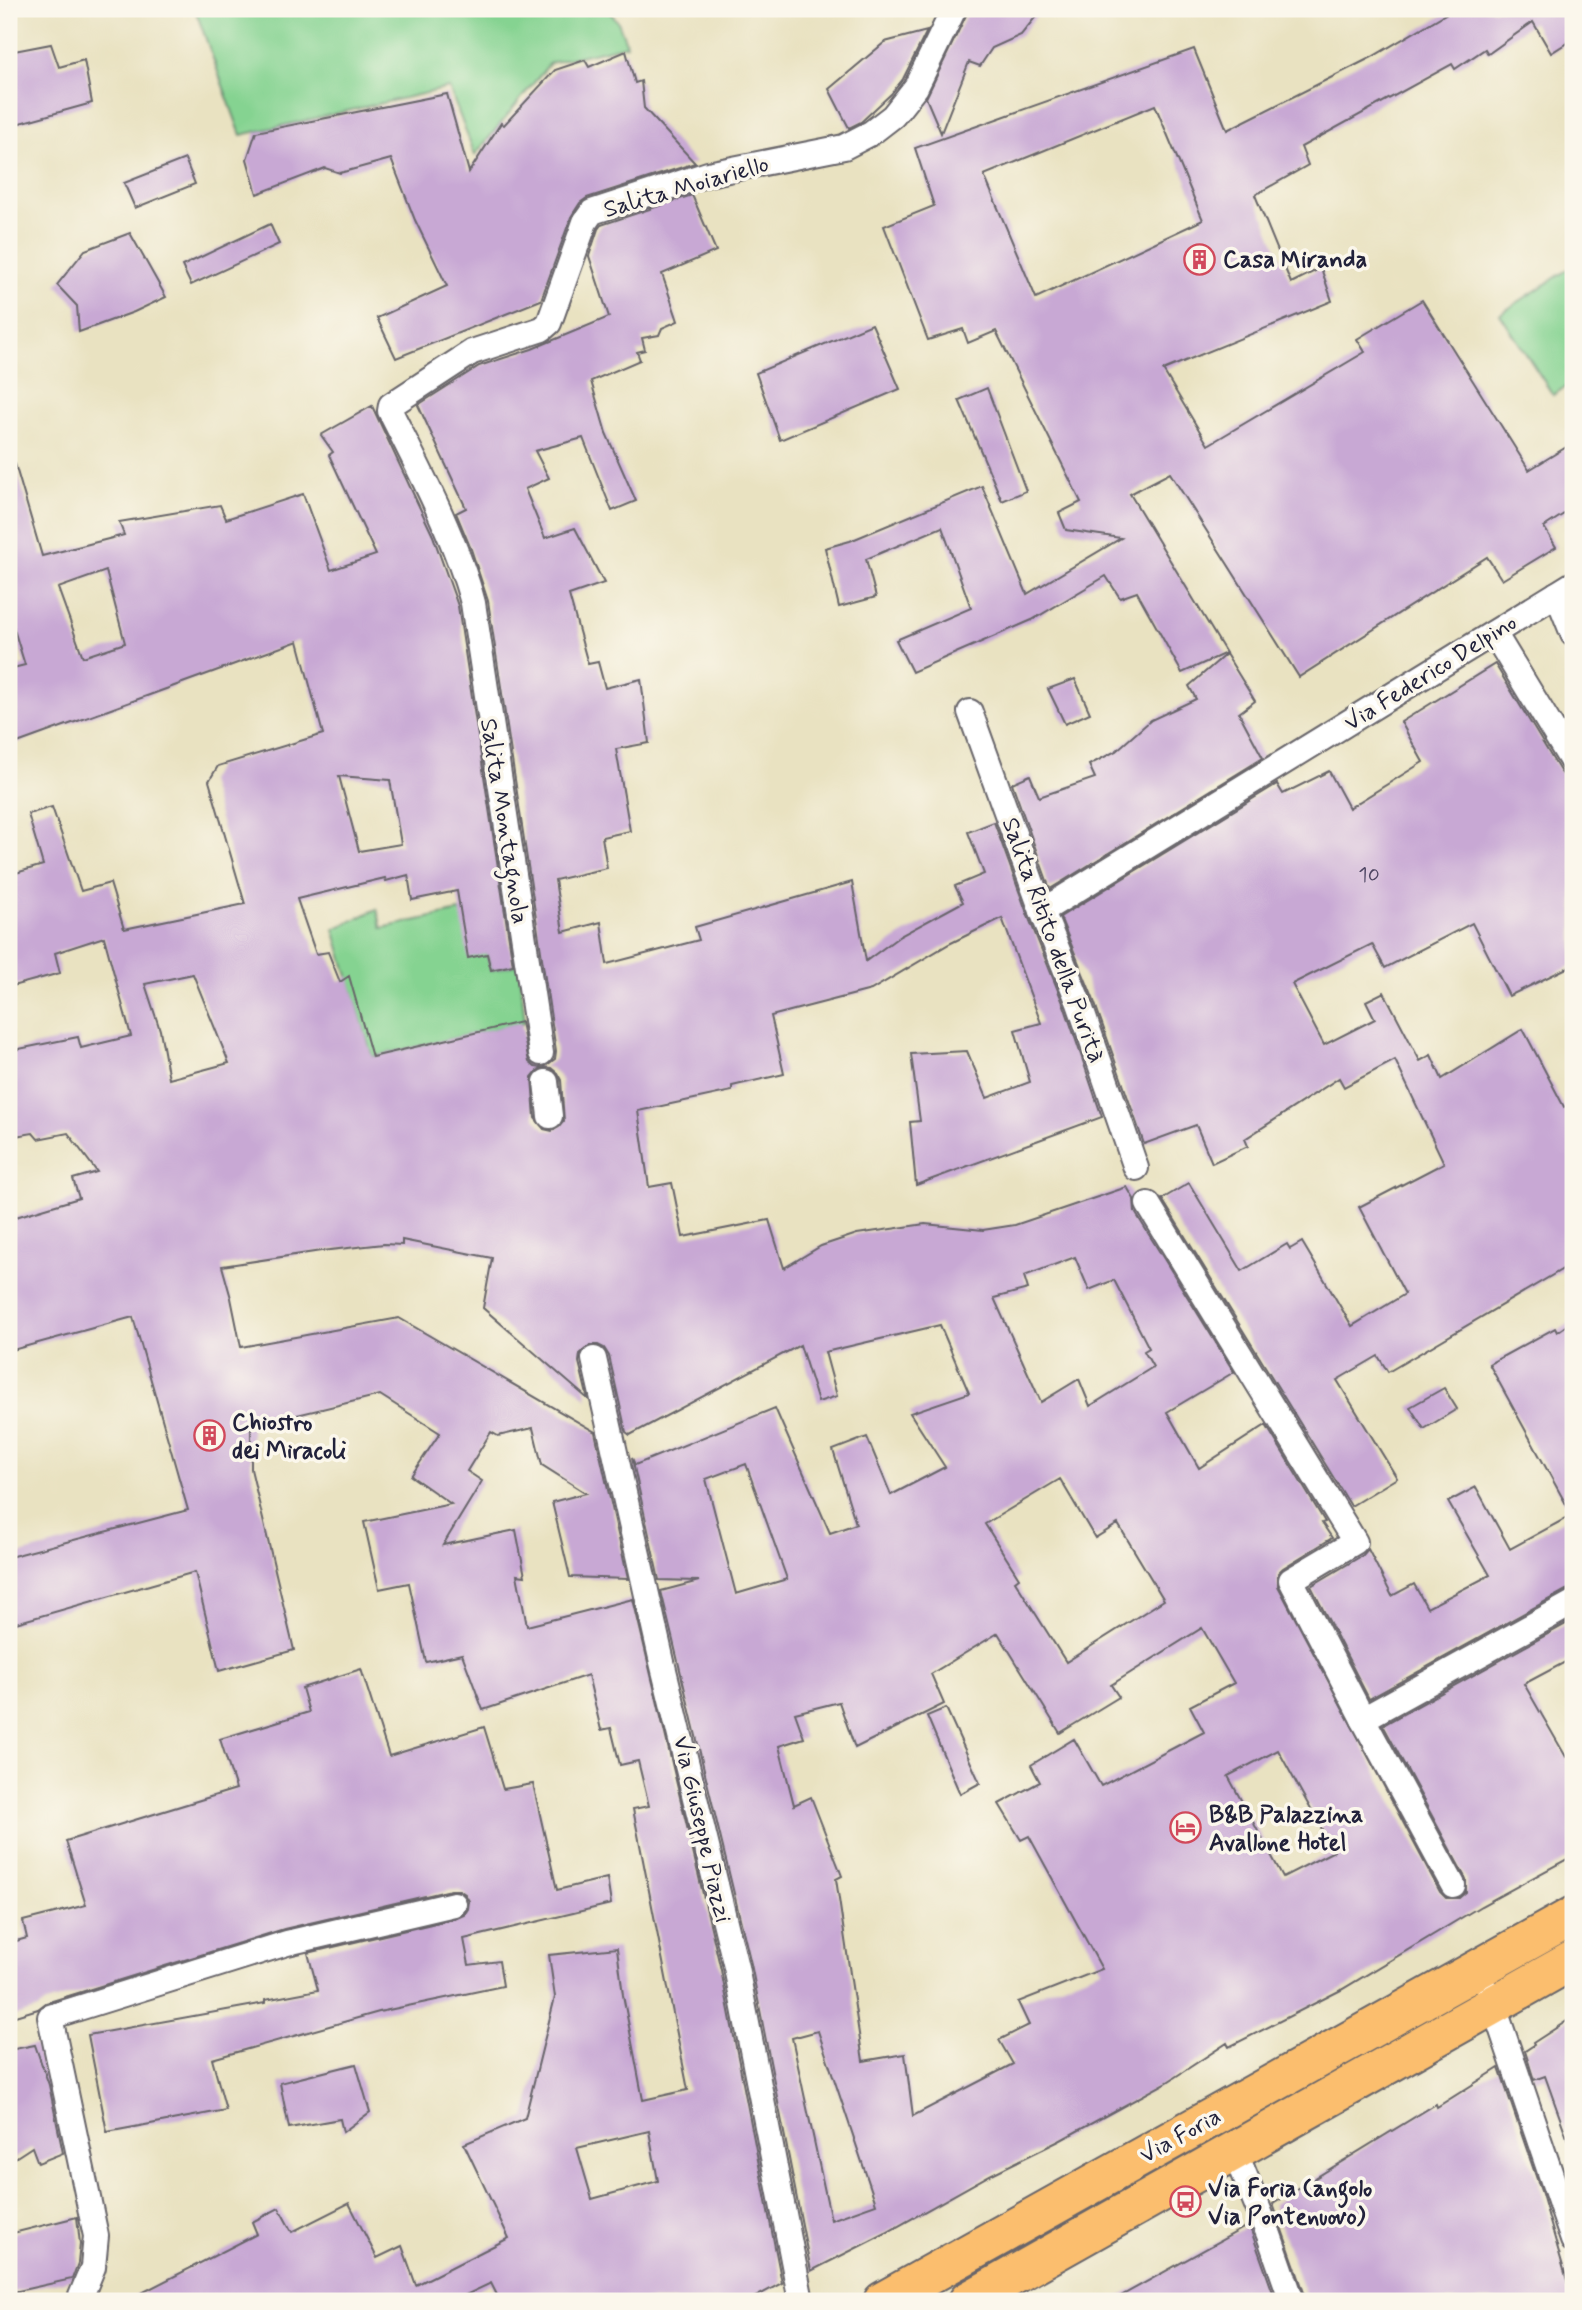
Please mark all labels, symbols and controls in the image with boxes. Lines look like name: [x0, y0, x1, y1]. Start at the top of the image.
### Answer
street label: Salita Moiariello: [600, 149, 773, 226]
building icon: Casa Miranda: [1183, 242, 1217, 276]
place label: Casa Miranda: [1223, 245, 1367, 276]
street label: Via Federico Delpino: [1338, 608, 1523, 739]
street label: Salita Montagnola: [469, 716, 535, 927]
street label: Salita Ritito della Purità: [994, 814, 1111, 1067]
house number: 10: [1358, 861, 1380, 889]
place label: Chiostro dei Miracoli: [232, 1408, 346, 1467]
building icon: Chiostro dei Miracoli: [192, 1419, 226, 1453]
street label: Via Giuseppe Piazzi: [665, 1733, 738, 1926]
place label: B&B Palazzina Avallone Hotel: [1209, 1800, 1363, 1859]
hotel icon: B&B Palazzina Avallone Hotel: [1169, 1811, 1203, 1845]
street label: Via Foria: [1135, 2101, 1227, 2171]
place label: Via Foria (angolo Via Pontenuovo): [1208, 2174, 1372, 2233]
bus stop icon: Via Foria (angolo Via Pontenuovo): [1168, 2185, 1202, 2219]

